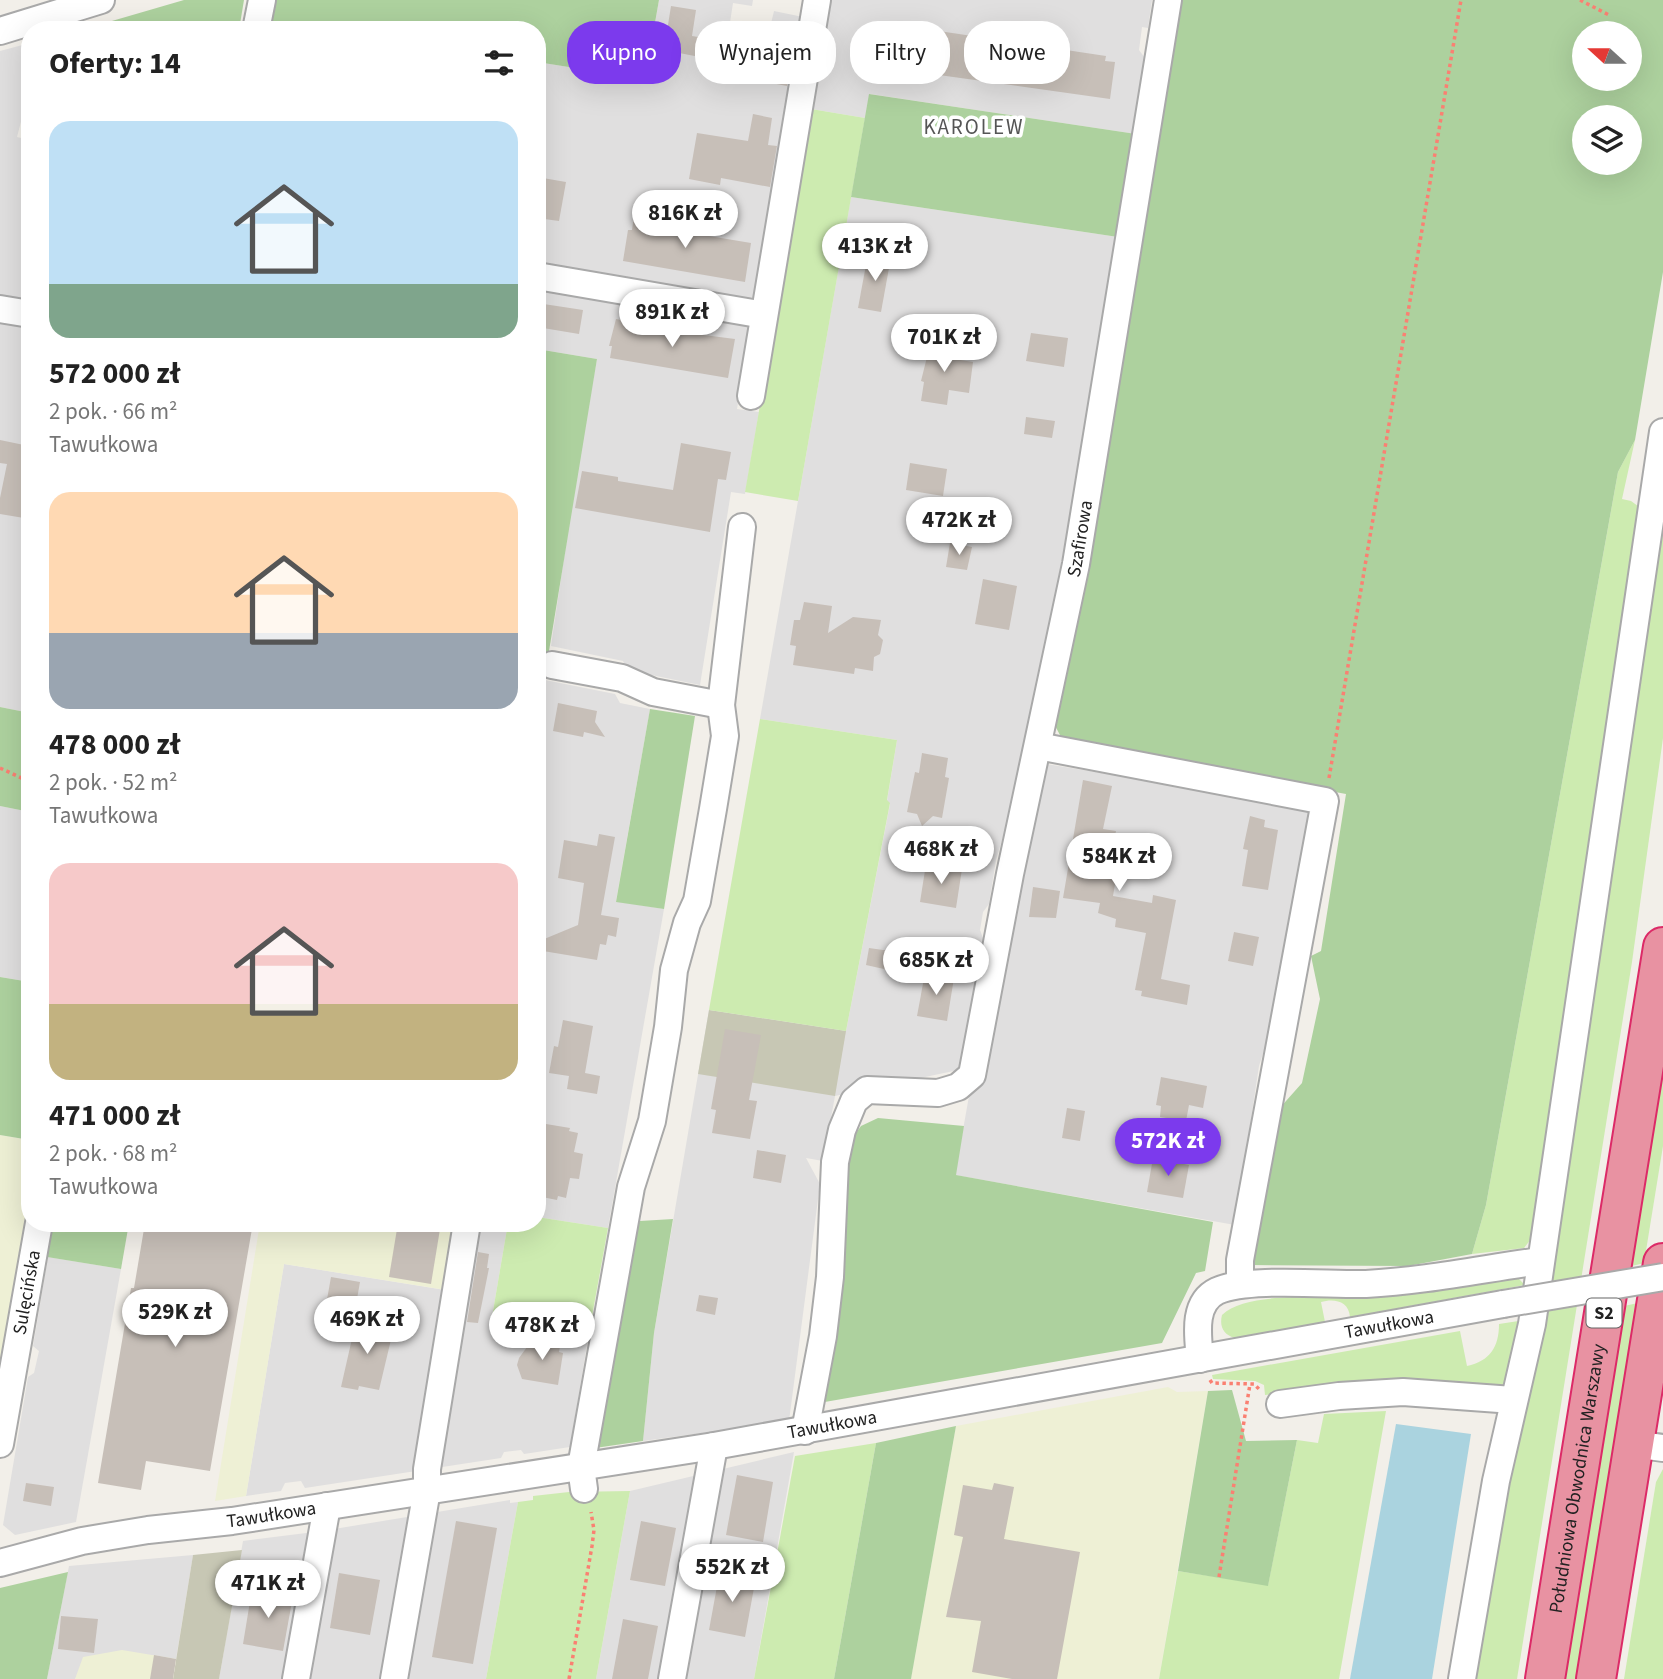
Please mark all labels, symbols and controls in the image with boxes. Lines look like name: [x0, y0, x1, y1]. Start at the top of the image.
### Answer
chip: Kupno: [567, 21, 681, 84]
chip: Wynajem: [695, 21, 836, 84]
chip: Filtry: [850, 21, 950, 84]
chip: Nowe: [964, 21, 1070, 84]
north arrow: [1572, 21, 1642, 91]
map controls: [1572, 21, 1642, 175]
text: Oferty: 14: [49, 42, 181, 85]
icon: filters: [480, 44, 518, 82]
button: layers: [1572, 105, 1642, 175]
district label: KAROLEW: [923, 112, 1025, 142]
icon: home: [221, 166, 347, 292]
pin: 816K zł: [620, 190, 750, 250]
text: 816K zł: [648, 196, 722, 229]
pin: 413K zł: [810, 224, 940, 283]
text: 413K zł: [838, 229, 912, 262]
pin: 891K zł: [607, 290, 737, 349]
text: 891K zł: [635, 295, 709, 328]
pin: 701K zł: [879, 314, 1009, 374]
text: 701K zł: [907, 320, 981, 353]
text: 572 000 zł: [49, 352, 181, 395]
text: 2 pok. · 66 m²: [49, 395, 178, 428]
text: Tawułkowa: [49, 428, 158, 461]
pin: 472K zł: [894, 498, 1024, 557]
street label: Szafirowa: [1060, 498, 1100, 579]
text: 472K zł: [922, 503, 996, 536]
icon: home: [221, 537, 347, 663]
text: 478 000 zł: [49, 723, 181, 766]
text: 2 pok. · 52 m²: [49, 766, 178, 799]
text: Tawułkowa: [49, 799, 158, 832]
pin: 468K zł: [876, 826, 1006, 886]
text: 468K zł: [904, 832, 978, 865]
pin: 584K zł: [1054, 834, 1184, 893]
text: 584K zł: [1082, 839, 1156, 872]
icon: home: [221, 908, 347, 1034]
pin: 685K zł: [871, 937, 1001, 997]
text: 685K zł: [899, 943, 973, 976]
text: 471 000 zł: [49, 1094, 181, 1137]
pin: 572K zł: [1103, 1118, 1233, 1178]
text: 572K zł: [1131, 1124, 1205, 1157]
text: 2 pok. · 68 m²: [49, 1137, 178, 1170]
text: Tawułkowa: [49, 1170, 158, 1203]
street label: Sulęcińska: [6, 1248, 47, 1337]
pin: 529K zł: [110, 1290, 240, 1349]
text: 529K zł: [138, 1295, 212, 1328]
pin: 469K zł: [302, 1296, 432, 1356]
road number: S2: [1586, 1298, 1622, 1328]
text: 469K zł: [330, 1302, 404, 1335]
pin: 478K zł: [477, 1302, 607, 1362]
street label: Tawułkowa: [1342, 1303, 1436, 1346]
text: 478K zł: [505, 1308, 579, 1341]
street label: Południowa Obwodnica Warszawy: [1542, 1342, 1612, 1615]
street label: Tawułkowa: [785, 1403, 879, 1446]
street label: Tawułkowa: [225, 1495, 318, 1535]
pin: 552K zł: [667, 1544, 797, 1604]
text: 552K zł: [695, 1550, 769, 1583]
pin: 471K zł: [203, 1560, 333, 1620]
text: 471K zł: [231, 1566, 305, 1599]

